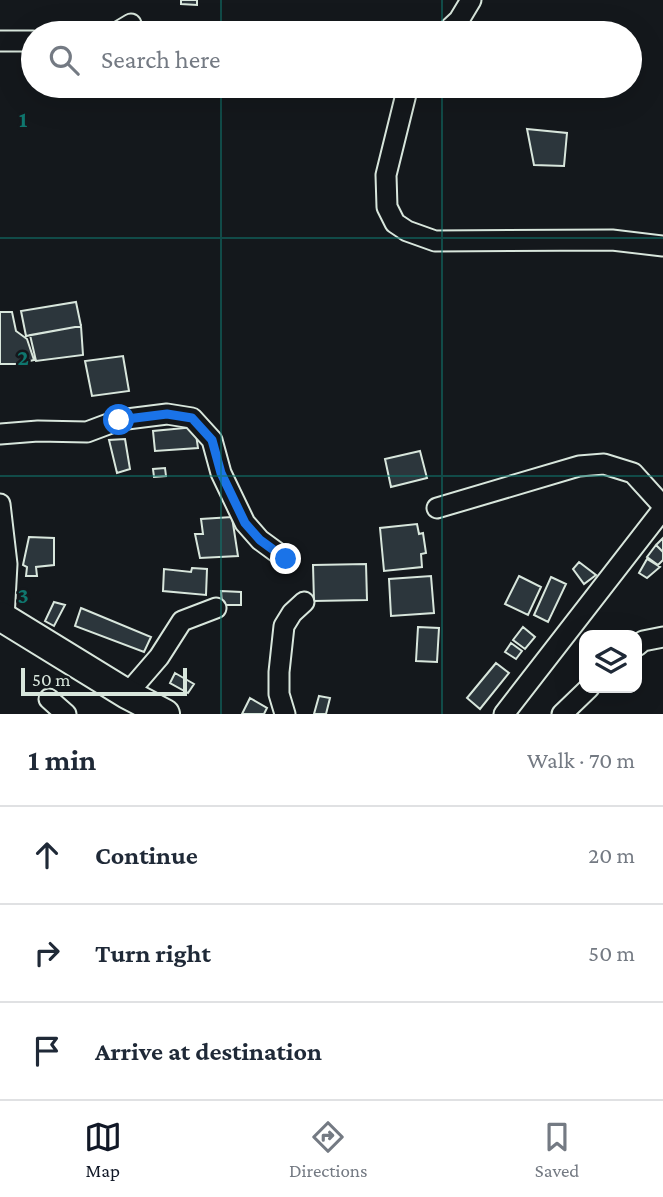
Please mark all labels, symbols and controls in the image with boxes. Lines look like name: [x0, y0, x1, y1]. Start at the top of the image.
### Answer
search box: [21, 21, 642, 98]
icon: search: [45, 41, 83, 79]
text: Search here: [101, 45, 220, 74]
text: 1: [19, 106, 28, 132]
text: 2: [17, 344, 29, 370]
route start: [103, 404, 134, 435]
route end: [270, 543, 301, 574]
text: 3: [17, 582, 29, 608]
map controls: [579, 630, 642, 693]
button: layers: [579, 630, 642, 693]
scale bar: [21, 665, 187, 697]
text: 50 m: [32, 669, 71, 690]
text: 1 min: [28, 743, 96, 776]
text: Walk · 70 m: [527, 747, 635, 773]
icon: ahead: [28, 836, 66, 874]
text: Continue: [95, 841, 198, 870]
text: 20 m: [588, 842, 635, 868]
icon: right: [28, 934, 66, 972]
text: Turn right: [95, 939, 211, 968]
text: 50 m: [588, 940, 635, 966]
icon: arrive: [28, 1032, 66, 1070]
text: Arrive at destination: [95, 1037, 322, 1066]
tab: Map: [84, 1118, 122, 1181]
tab: Directions: [289, 1118, 368, 1181]
tab: Saved: [535, 1118, 579, 1181]

